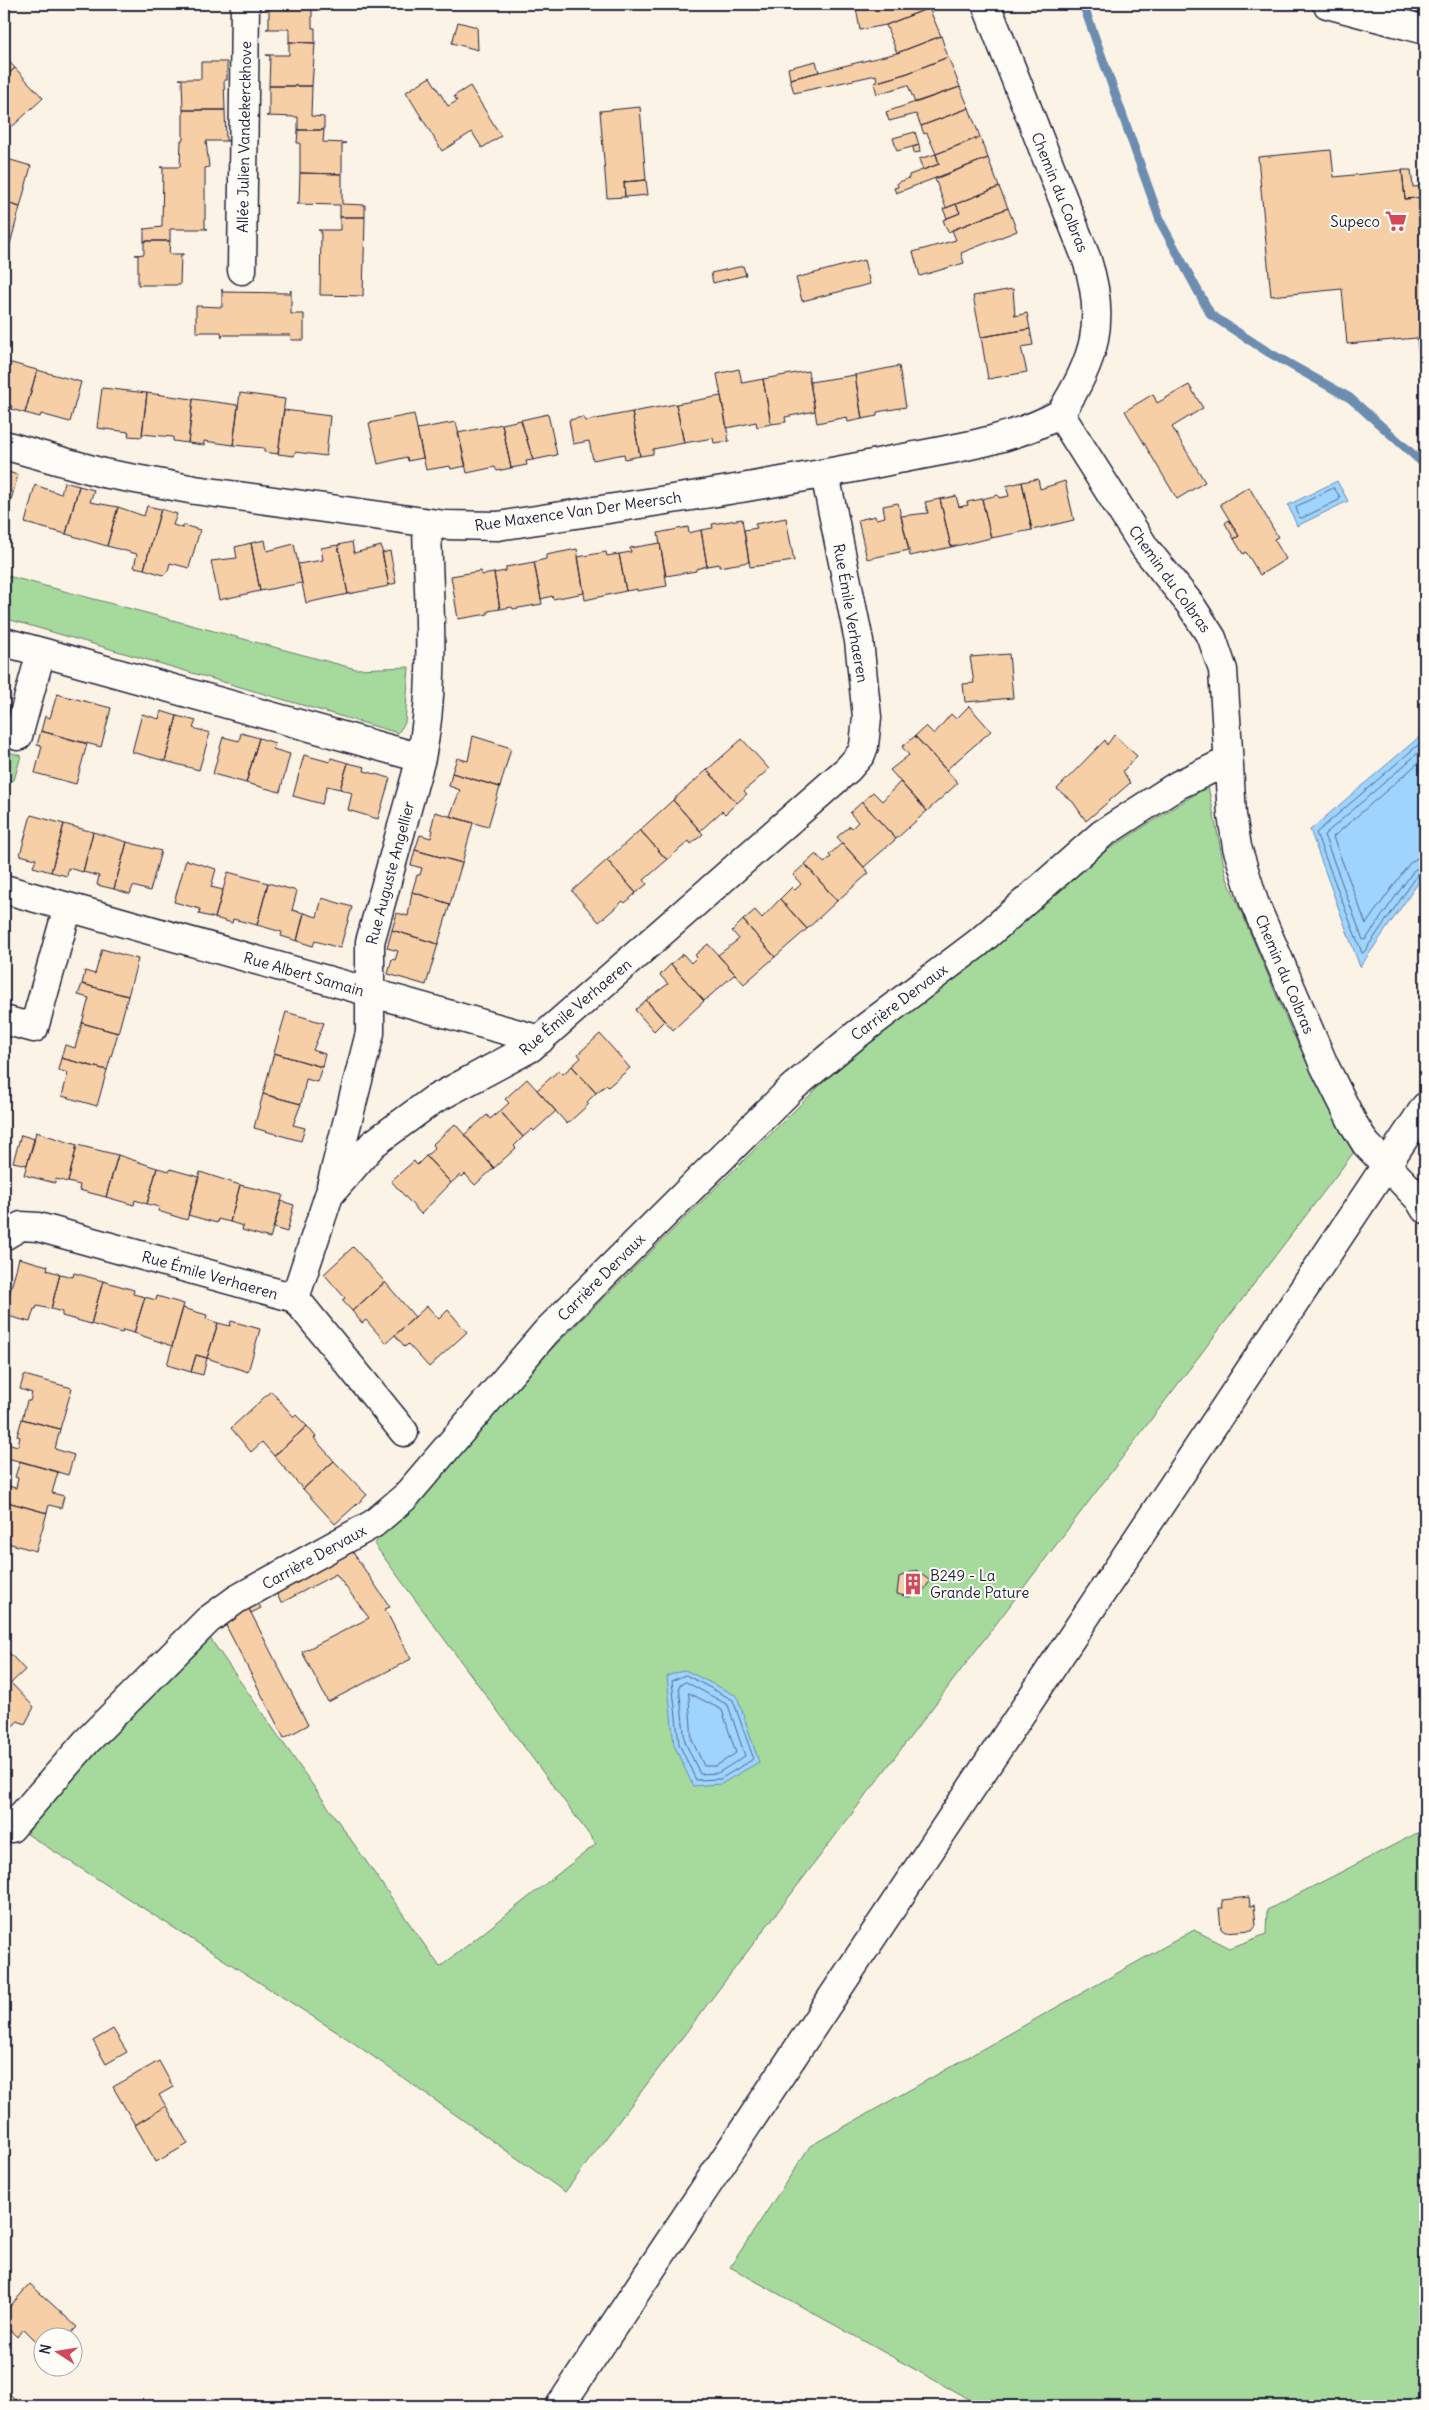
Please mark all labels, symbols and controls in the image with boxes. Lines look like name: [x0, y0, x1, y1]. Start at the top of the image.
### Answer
street label: Allée Julien Vandekerckhove: [233, 41, 255, 233]
street label: Chemin du Colbras: [1027, 129, 1093, 255]
supermarket icon: Supeco: [1383, 208, 1409, 234]
place label: Supeco: [1330, 212, 1380, 231]
street label: Rue Maxence Van Der Meersch: [473, 487, 683, 535]
street label: Chemin du Colbras: [1125, 522, 1215, 636]
street label: Rue Émile Verhaeren: [829, 542, 873, 684]
street label: Rue Auguste Angellier: [362, 799, 418, 947]
street label: Chemin du Colbras: [1251, 912, 1319, 1037]
street label: Rue Albert Samain: [242, 948, 367, 1000]
street label: Rue Émile Verhaeren: [515, 954, 635, 1060]
street label: Carrière Dervaux: [847, 959, 952, 1044]
street label: Carrière Dervaux: [553, 1229, 649, 1325]
street label: Rue Émile Verhaeren: [140, 1246, 281, 1304]
street label: Carrière Dervaux: [259, 1520, 370, 1593]
place label: B249 - La Grande Pature: [930, 1566, 1029, 1602]
building icon: B249 - La Grande Pature: [900, 1571, 926, 1597]
north arrow: [32, 2328, 82, 2378]
text: N: [35, 2343, 55, 2356]

